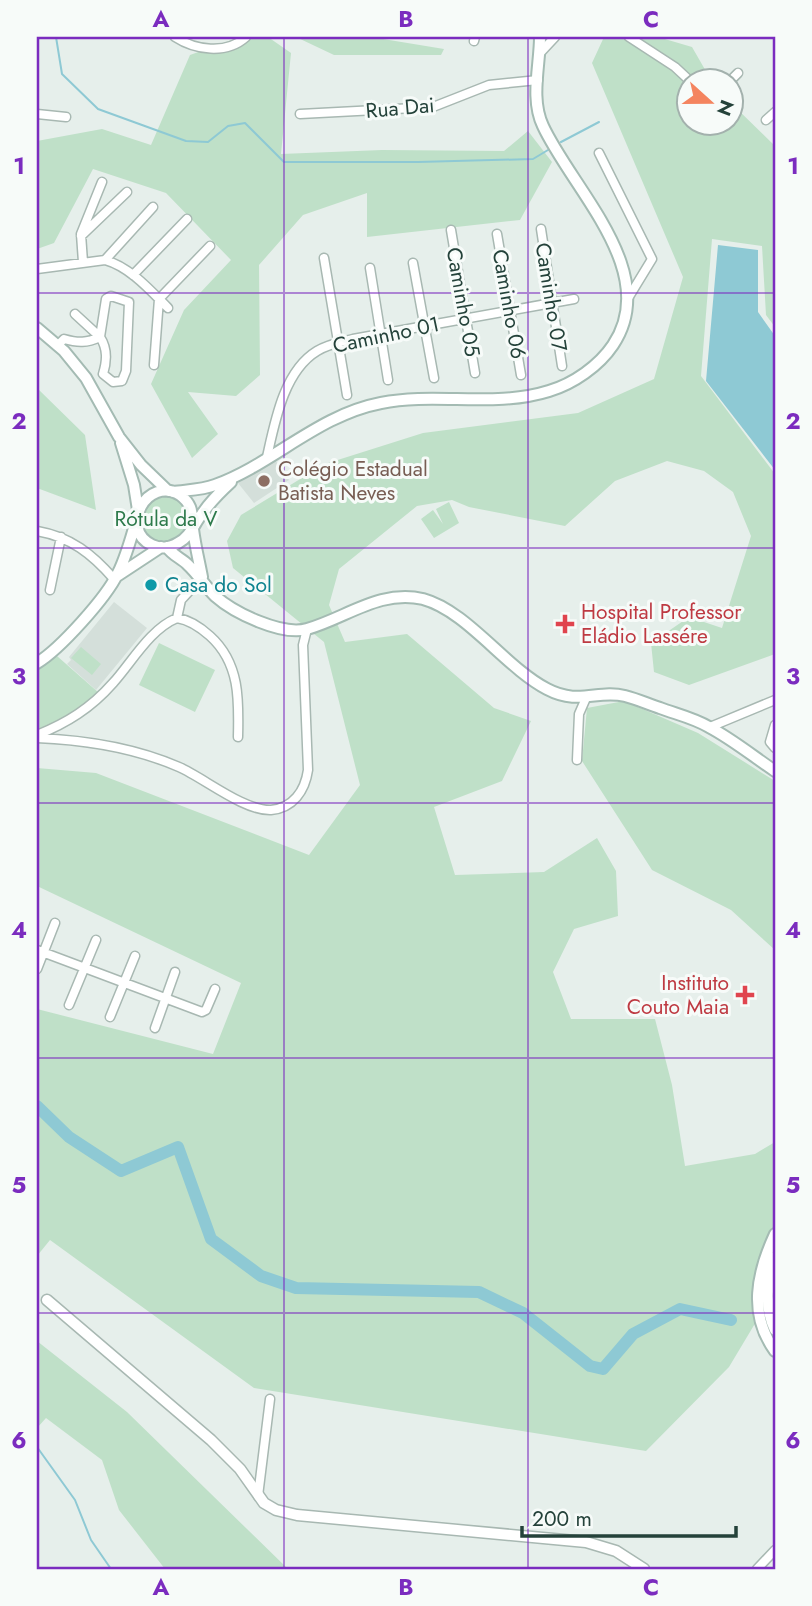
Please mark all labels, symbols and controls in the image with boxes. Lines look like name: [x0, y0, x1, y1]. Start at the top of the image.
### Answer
text: A: [152, 2, 170, 36]
text: B: [398, 2, 414, 36]
text: C: [643, 2, 659, 36]
north arrow: [676, 66, 746, 136]
street label: Rua Dai: [364, 90, 436, 126]
text: N: [710, 96, 741, 120]
text: 1: [13, 149, 25, 183]
text: 1: [787, 149, 799, 183]
street label: Caminho 07: [528, 240, 574, 354]
street label: Caminho 05: [439, 245, 487, 359]
street label: Caminho 06: [485, 247, 533, 361]
street label: Caminho 01: [330, 309, 442, 361]
text: 2: [11, 404, 27, 438]
text: 2: [785, 404, 801, 438]
place label: Colégio Estadual Batista Neves: [278, 454, 428, 508]
marker: Colégio Estadual Batista Neves: [256, 473, 272, 489]
park label: Rótula da V: [115, 504, 218, 534]
place label: Casa do Sol: [165, 570, 272, 600]
marker: Casa do Sol: [143, 577, 159, 593]
place label: Hospital Professor Eládio Lassére: [581, 597, 742, 651]
marker: Hospital Professor Eládio Lassére: [555, 614, 575, 634]
text: 3: [12, 659, 26, 693]
text: 3: [786, 659, 800, 693]
text: 4: [11, 913, 27, 947]
text: 4: [785, 913, 801, 947]
place label: Instituto Couto Maia: [627, 968, 729, 1022]
marker: Instituto Couto Maia: [735, 985, 755, 1005]
text: 5: [12, 1168, 26, 1202]
text: 5: [786, 1168, 800, 1202]
text: 6: [11, 1423, 27, 1457]
text: 6: [785, 1423, 801, 1457]
scale bar: [522, 1494, 735, 1538]
text: 200 m: [532, 1504, 592, 1534]
text: A: [152, 1570, 170, 1604]
text: B: [398, 1570, 414, 1604]
text: C: [643, 1570, 659, 1604]

